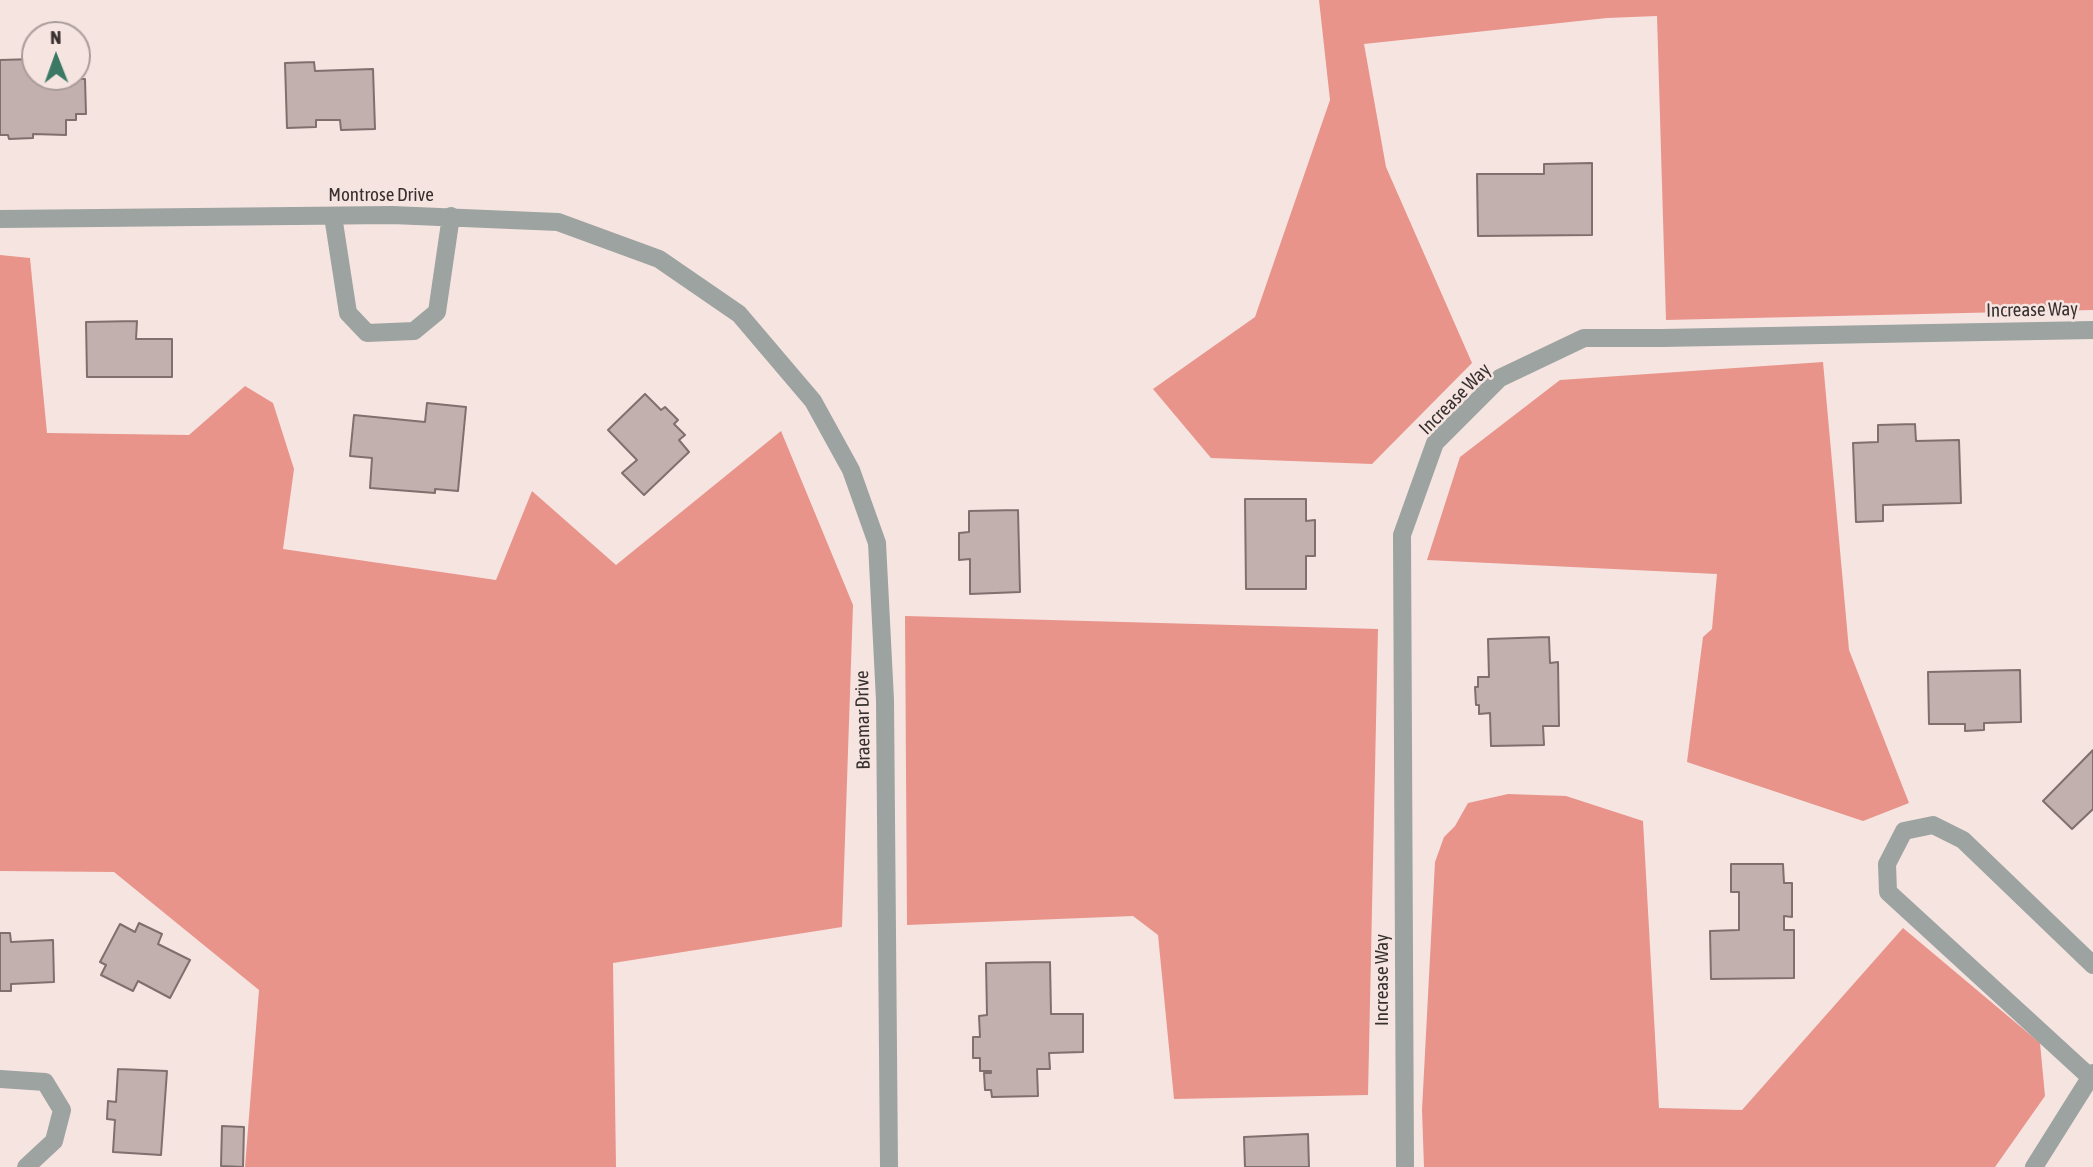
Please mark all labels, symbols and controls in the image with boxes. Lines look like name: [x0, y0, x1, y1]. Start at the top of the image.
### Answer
north arrow: [21, 21, 91, 91]
text: N: [50, 26, 61, 48]
street label: Montrose Drive: [328, 184, 434, 206]
street label: Increase Way: [1986, 298, 2078, 322]
street label: Increase Way: [1414, 358, 1496, 440]
street label: Braemar Drive: [851, 670, 875, 770]
street label: Increase Way: [1371, 934, 1393, 1026]

